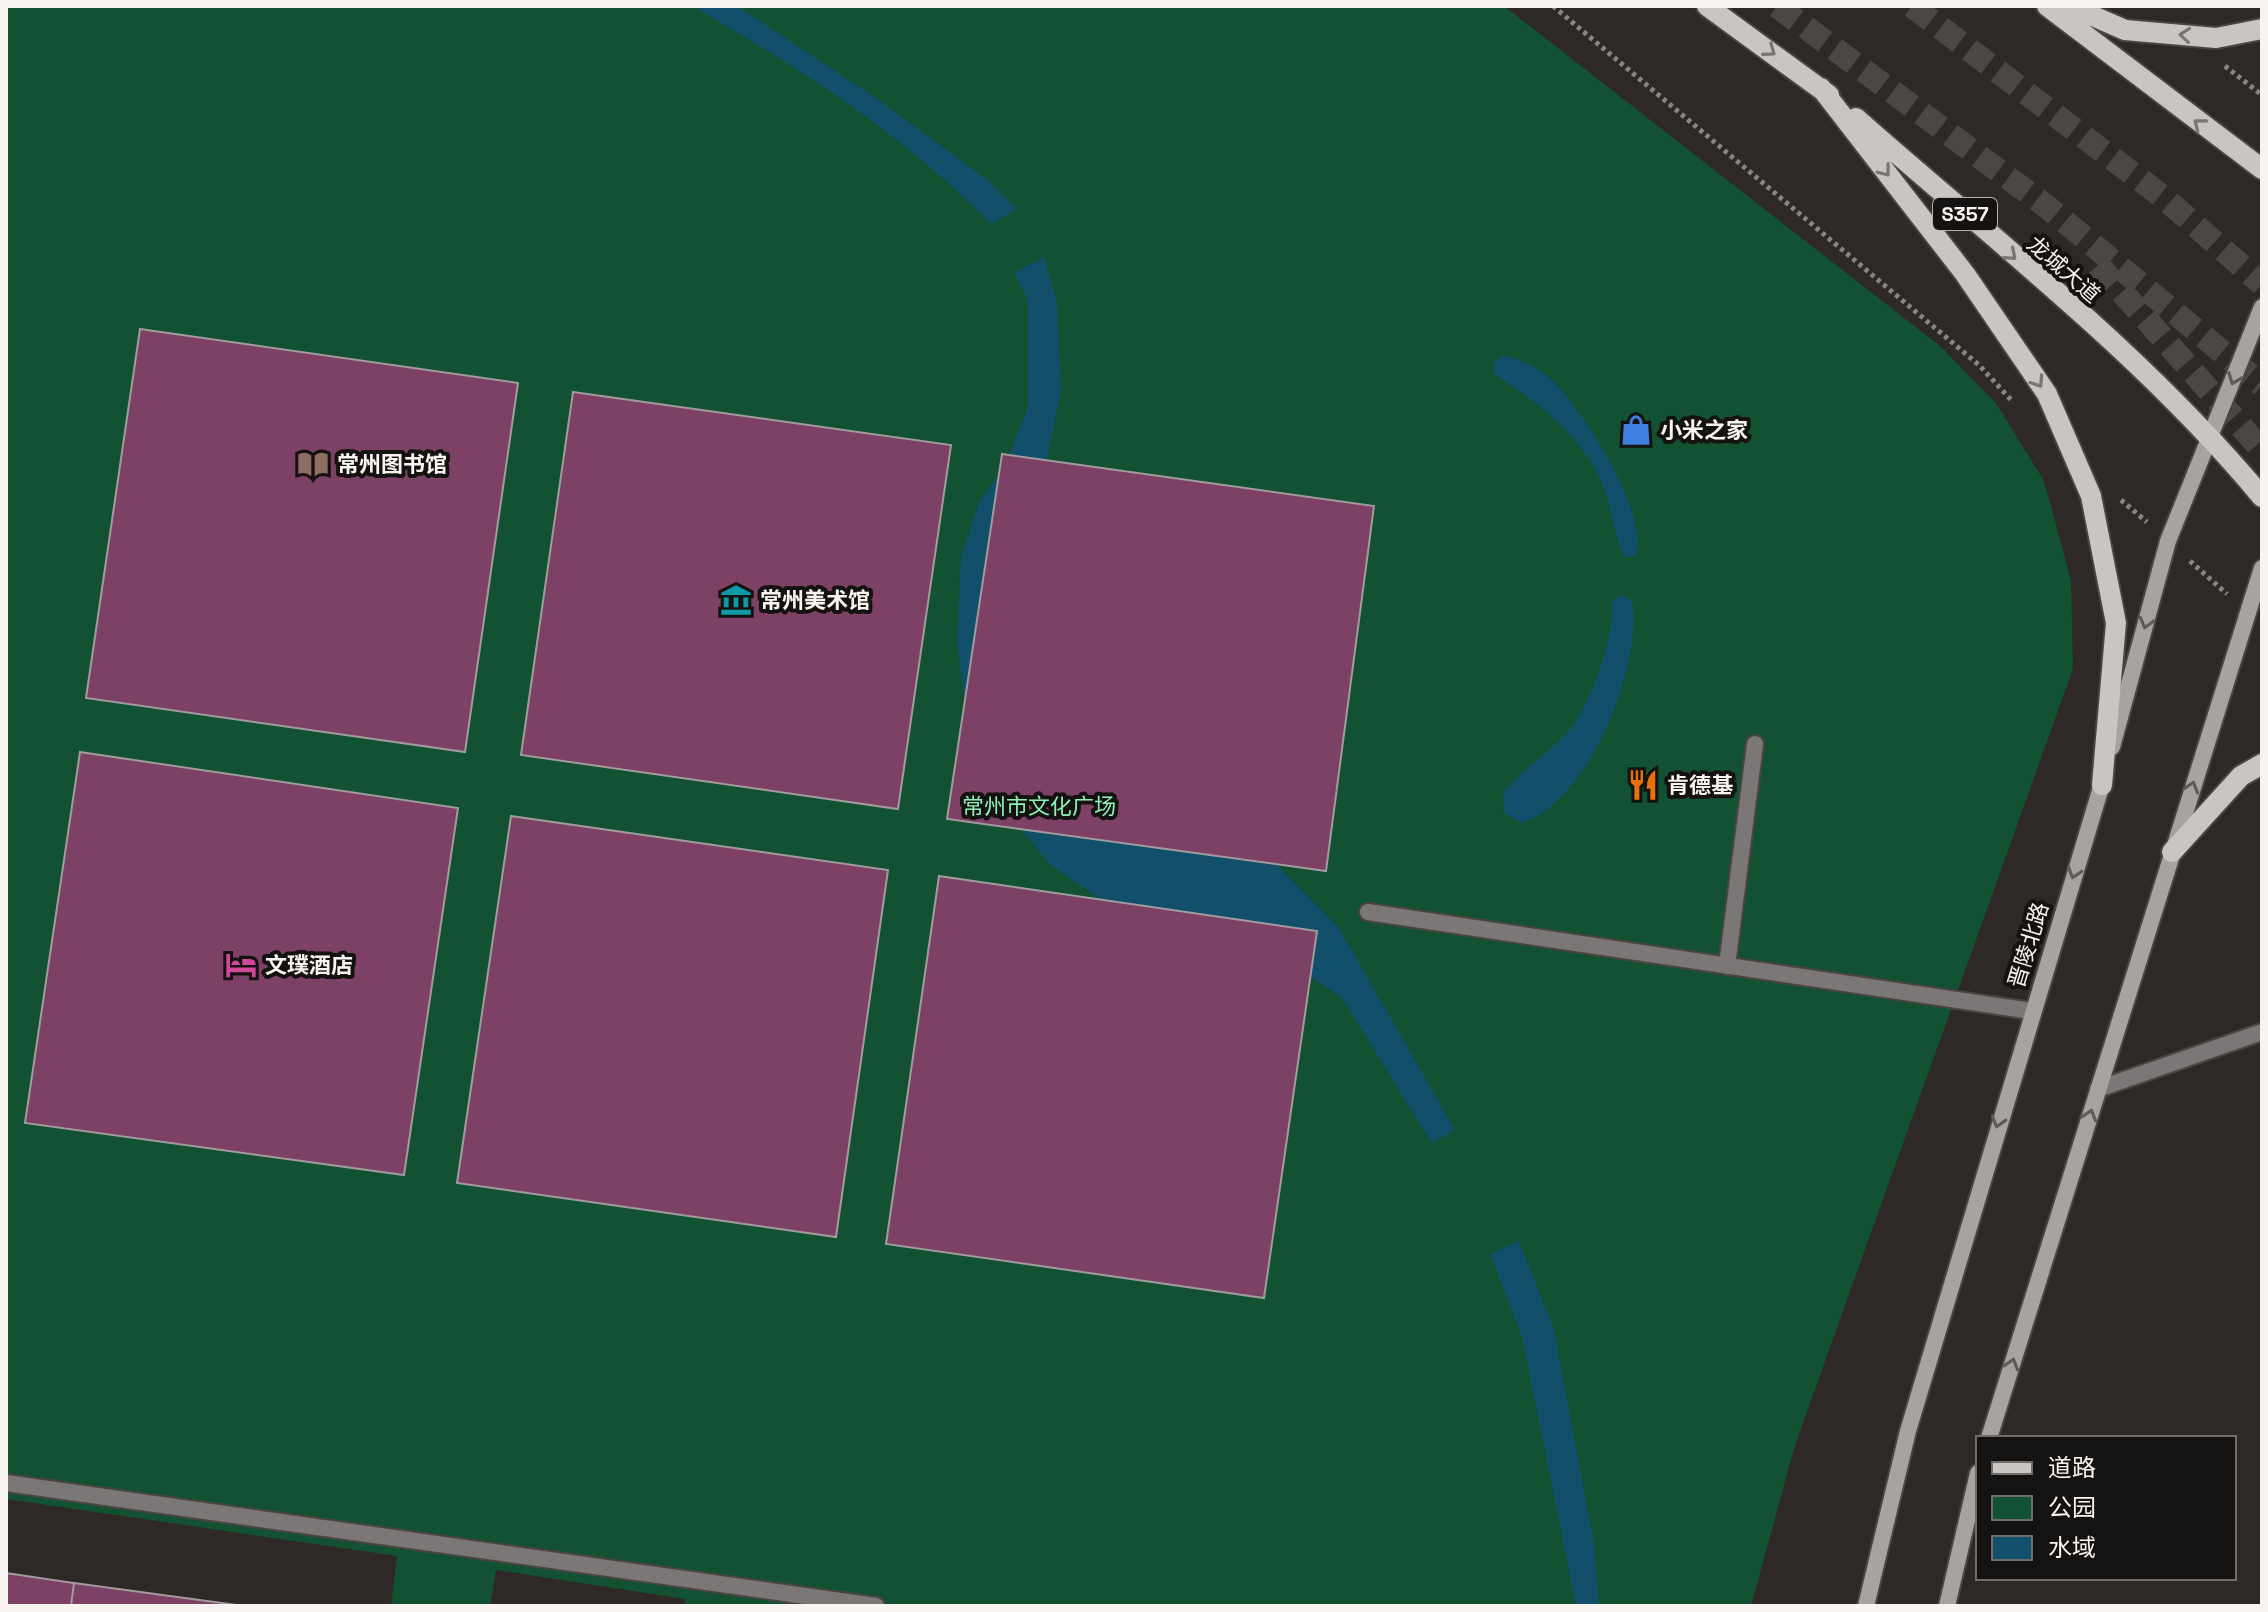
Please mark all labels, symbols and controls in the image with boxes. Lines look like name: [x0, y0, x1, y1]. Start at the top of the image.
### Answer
one-way arrow: [2178, 27, 2191, 44]
one-way arrow: [1761, 41, 1776, 56]
one-way arrow: [2194, 119, 2208, 134]
one-way arrow: [1876, 162, 1890, 177]
road number: S357: [1933, 198, 1997, 230]
street label: 龙城大道: [2022, 230, 2106, 308]
one-way arrow: [2002, 245, 2017, 260]
one-way arrow: [2227, 371, 2244, 385]
one-way arrow: [2028, 373, 2043, 387]
shop icon: 小米之家: [1619, 413, 1653, 447]
place label: 小米之家: [1660, 416, 1748, 444]
library icon: 常州图书馆: [296, 447, 330, 481]
place label: 常州图书馆: [337, 450, 447, 478]
museum icon: 常州美术馆: [719, 583, 753, 617]
place label: 常州美术馆: [760, 586, 870, 614]
one-way arrow: [2138, 616, 2155, 630]
restaurant icon: 肯德基: [1626, 768, 1660, 802]
place label: 肯德基: [1667, 771, 1733, 799]
one-way arrow: [2183, 781, 2199, 794]
park label: 常州市文化广场: [962, 792, 1116, 820]
one-way arrow: [2067, 866, 2083, 880]
street label: 晋陵北路: [2002, 899, 2054, 991]
hotel icon: 文璞酒店: [224, 948, 258, 982]
place label: 文璞酒店: [265, 951, 353, 979]
one-way arrow: [2081, 1109, 2097, 1123]
one-way arrow: [1991, 1115, 2007, 1128]
one-way arrow: [2003, 1357, 2019, 1371]
legend: [1976, 1436, 2236, 1580]
text: 道路: [2048, 1452, 2096, 1483]
text: 公园: [2048, 1492, 2096, 1523]
text: 水域: [2048, 1532, 2096, 1563]

